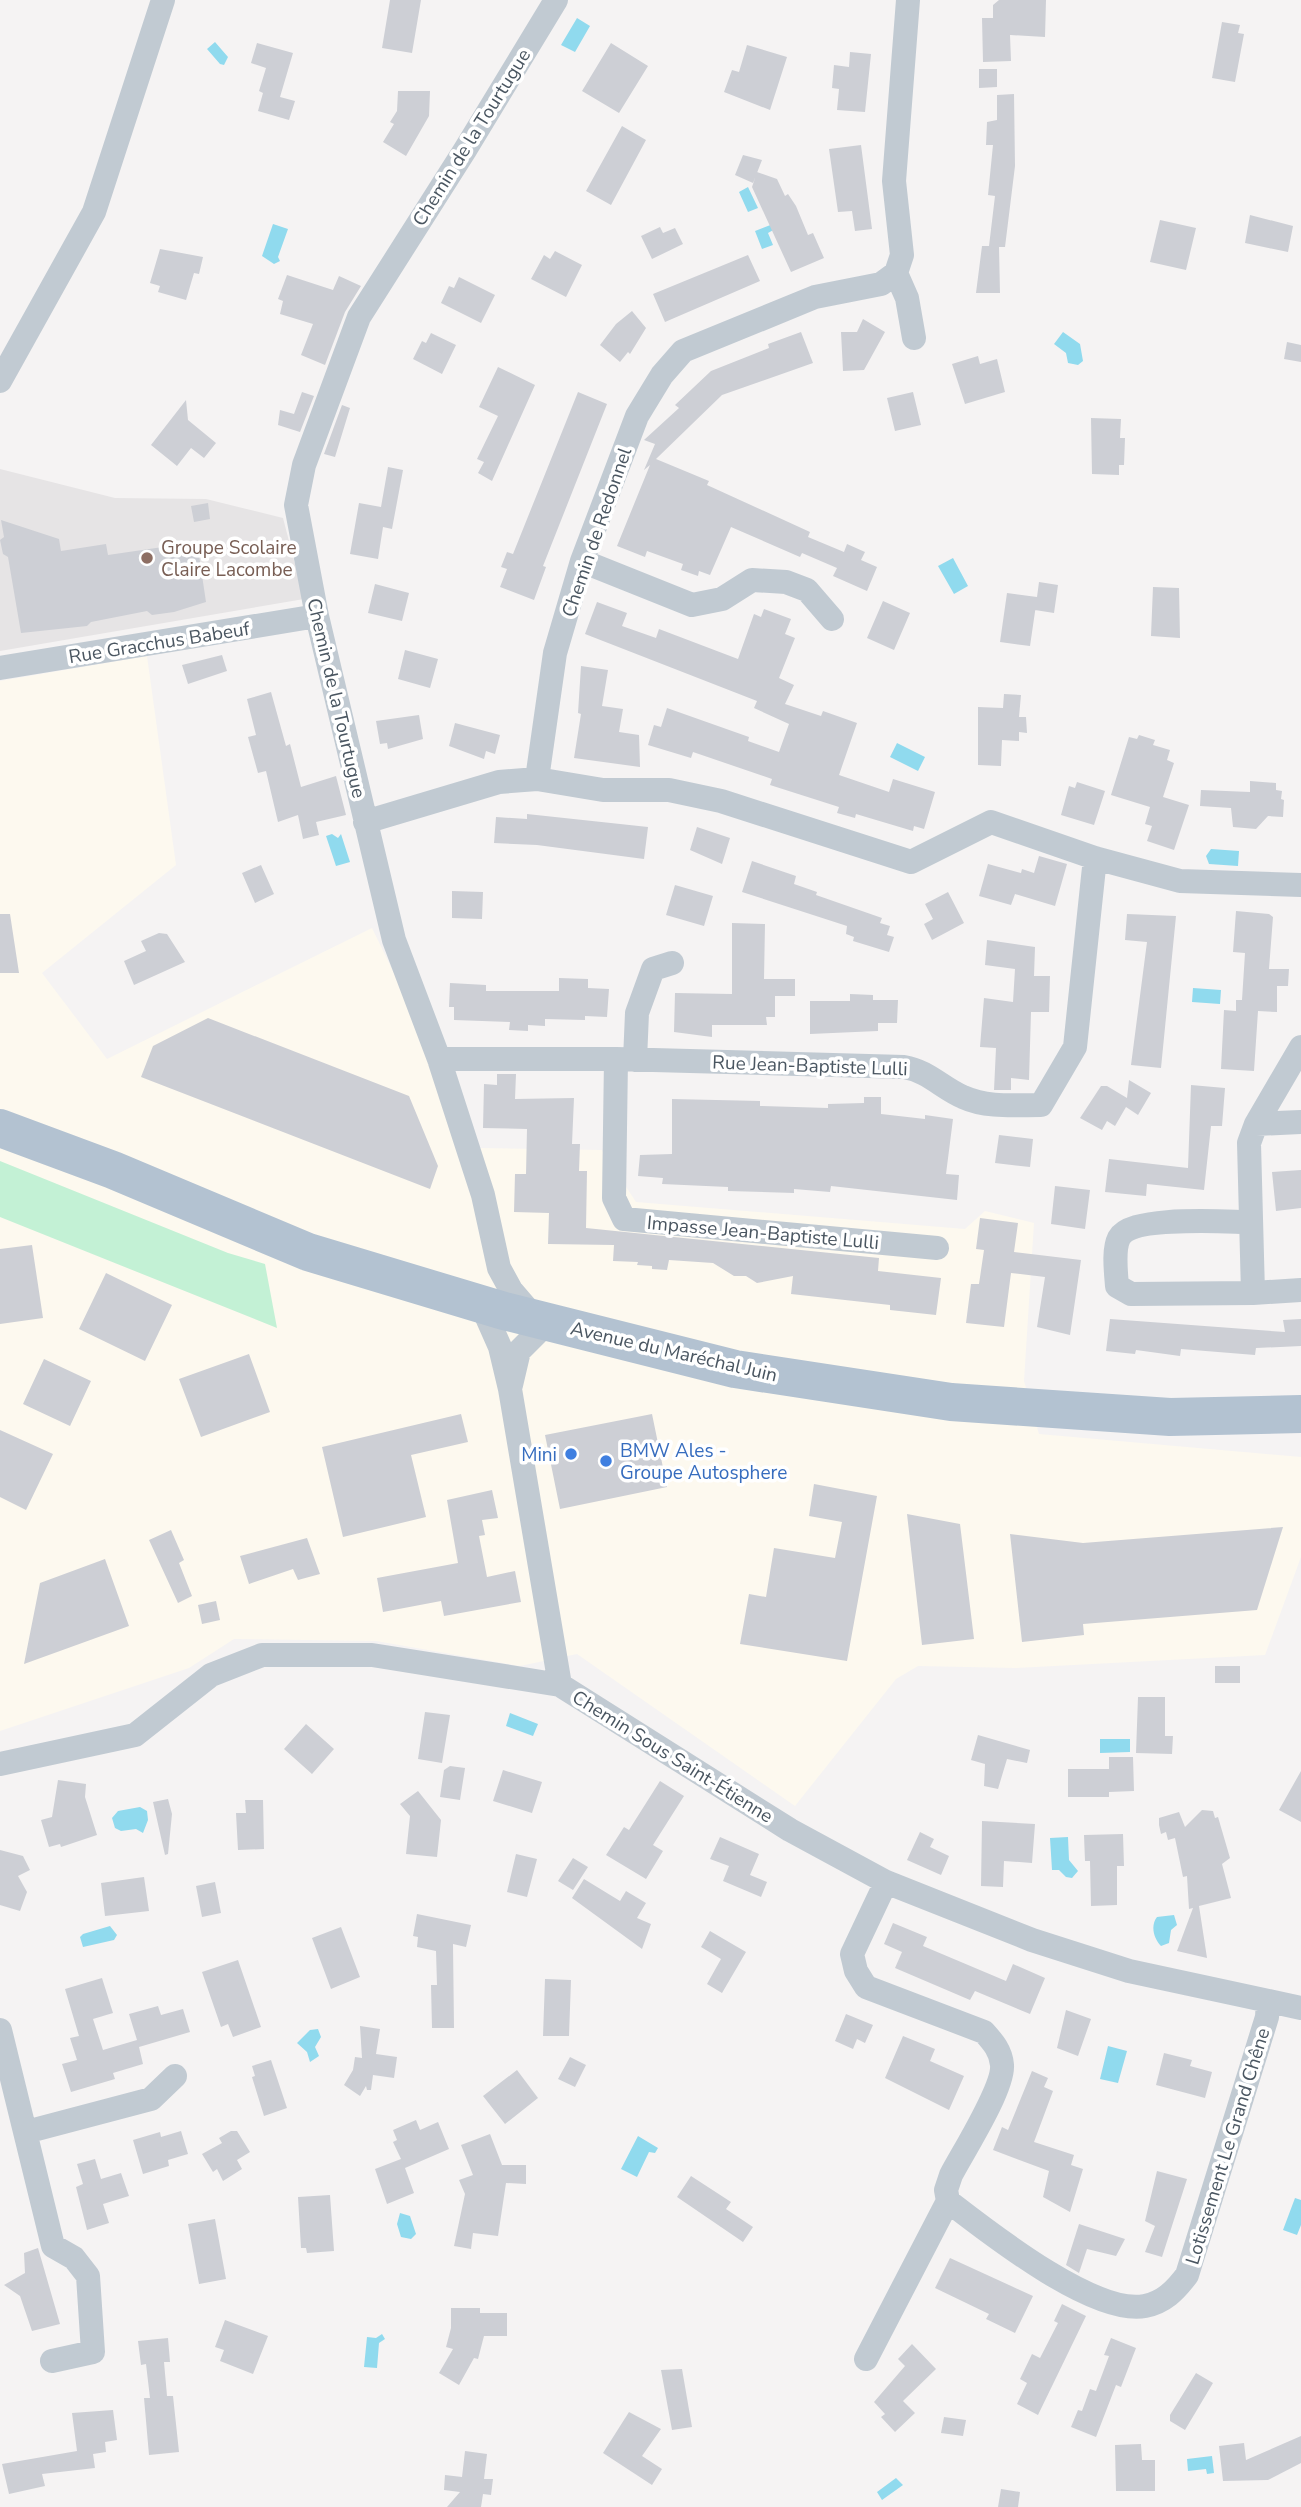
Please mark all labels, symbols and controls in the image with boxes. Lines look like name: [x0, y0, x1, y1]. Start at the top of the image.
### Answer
street label: Chemin de la Tourtugue: [407, 44, 537, 231]
street label: Chemin de Redonnel: [556, 444, 638, 621]
place label: Groupe Scolaire Claire Lacombe: [161, 535, 297, 583]
marker: Groupe Scolaire Claire Lacombe: [139, 550, 155, 566]
street label: Chemin de la Tourtugue: [300, 596, 372, 801]
street label: Rue Gracchus Babeuf: [67, 616, 252, 670]
street label: Rue Jean-Baptiste Lulli: [712, 1050, 908, 1082]
street label: Impasse Jean-Baptiste Lulli: [646, 1210, 880, 1256]
street label: Avenue du Maréchal Juin: [568, 1316, 780, 1388]
place label: BMW Ales - Groupe Autosphere: [620, 1438, 787, 1486]
place label: Mini: [521, 1442, 557, 1468]
marker: Mini: [563, 1446, 579, 1462]
marker: BMW Ales - Groupe Autosphere: [598, 1453, 614, 1469]
street label: Chemin Sous Saint-Étienne: [567, 1684, 778, 1829]
street label: Lotissement Le Grand Chêne: [1180, 2025, 1276, 2268]

